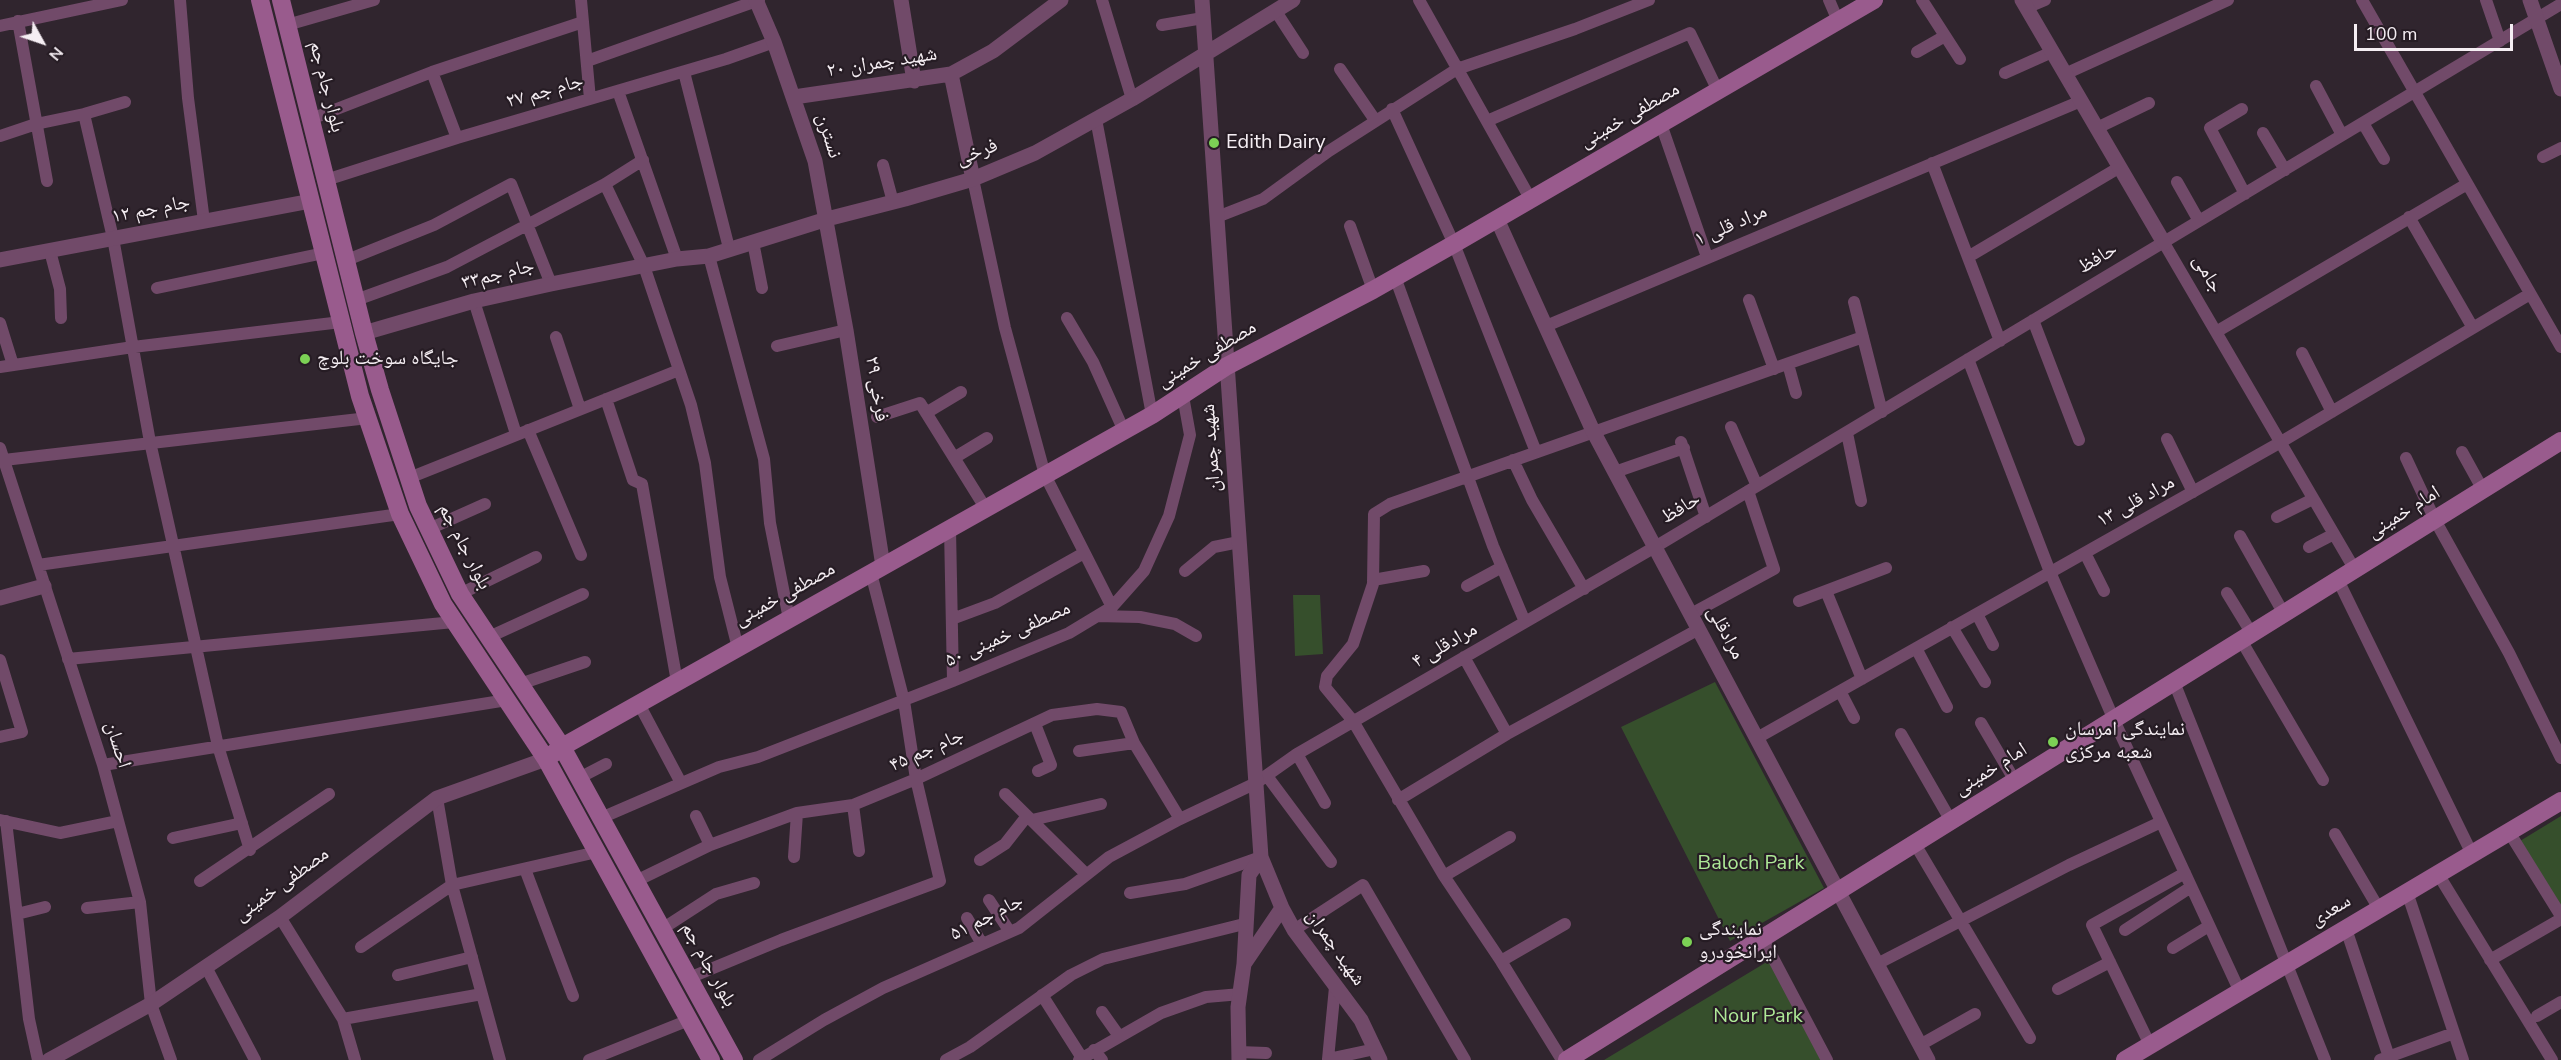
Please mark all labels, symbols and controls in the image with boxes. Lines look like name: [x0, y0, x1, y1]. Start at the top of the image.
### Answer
north arrow: [12, 12, 72, 72]
scale bar: [2357, 12, 2516, 50]
text: 100 m: [2365, 22, 2417, 46]
street label: بلوار جام جم: [303, 39, 349, 135]
text: N: [44, 42, 68, 65]
street label: شهید چمران ۲۰: [825, 42, 939, 84]
street label: جام جم ۲۷: [504, 70, 586, 114]
street label: مصطفی خمینی: [1576, 78, 1684, 154]
street label: نسترن: [810, 111, 846, 161]
place label: Edith Dairy: [1226, 131, 1325, 155]
street label: فرخی: [953, 134, 1001, 172]
marker: Edith Dairy: [1207, 136, 1221, 150]
street label: جام جم ۱۲: [110, 191, 192, 229]
street label: مراد قلی ۱: [1691, 200, 1771, 252]
street label: حافظ: [2074, 238, 2122, 280]
street label: جامی: [2186, 250, 2228, 298]
street label: جام جم۳۳: [459, 254, 537, 296]
street label: مصطفی خمینی: [1153, 316, 1261, 394]
place label: جایگاه سوخت بلوچ: [317, 347, 458, 371]
marker: جایگاه سوخت بلوچ: [298, 352, 312, 366]
street label: فرخی ۲۹: [859, 355, 893, 423]
street label: شهید چمران: [1197, 403, 1227, 493]
street label: مراد قلی ۱۳: [2093, 471, 2179, 533]
street label: امام خمینی: [2363, 481, 2445, 545]
street label: حافظ: [1657, 488, 1705, 530]
street label: بلوار جام جم: [432, 500, 496, 594]
street label: مصطفی خمینی: [730, 557, 840, 633]
street label: مصطفی خمینی ۵۰: [942, 597, 1074, 673]
street label: مرادقلی: [1701, 602, 1749, 664]
street label: مرادقلی ۴: [1408, 618, 1482, 674]
place label: نمایندگی امرسان شعبه مرکزی: [2065, 718, 2185, 765]
street label: احسان: [99, 719, 135, 771]
street label: جام جم ۴۵: [886, 724, 968, 778]
marker: نمایندگی امرسان شعبه مرکزی: [2046, 735, 2060, 749]
street label: امام خمینی: [1950, 738, 2032, 802]
street label: مصطفی خمینی: [230, 842, 334, 928]
park label: Baloch Park: [1698, 852, 1804, 876]
street label: جام جم ۵۱: [946, 889, 1028, 947]
street label: سعدی: [2306, 890, 2356, 932]
street label: شهید چمران: [1300, 905, 1370, 991]
street label: بلوار جام جم: [675, 918, 741, 1012]
place label: نمایندگی ایرانخودرو: [1699, 918, 1777, 965]
marker: نمایندگی ایرانخودرو: [1680, 935, 1694, 949]
park label: Nour Park: [1713, 1005, 1803, 1029]

